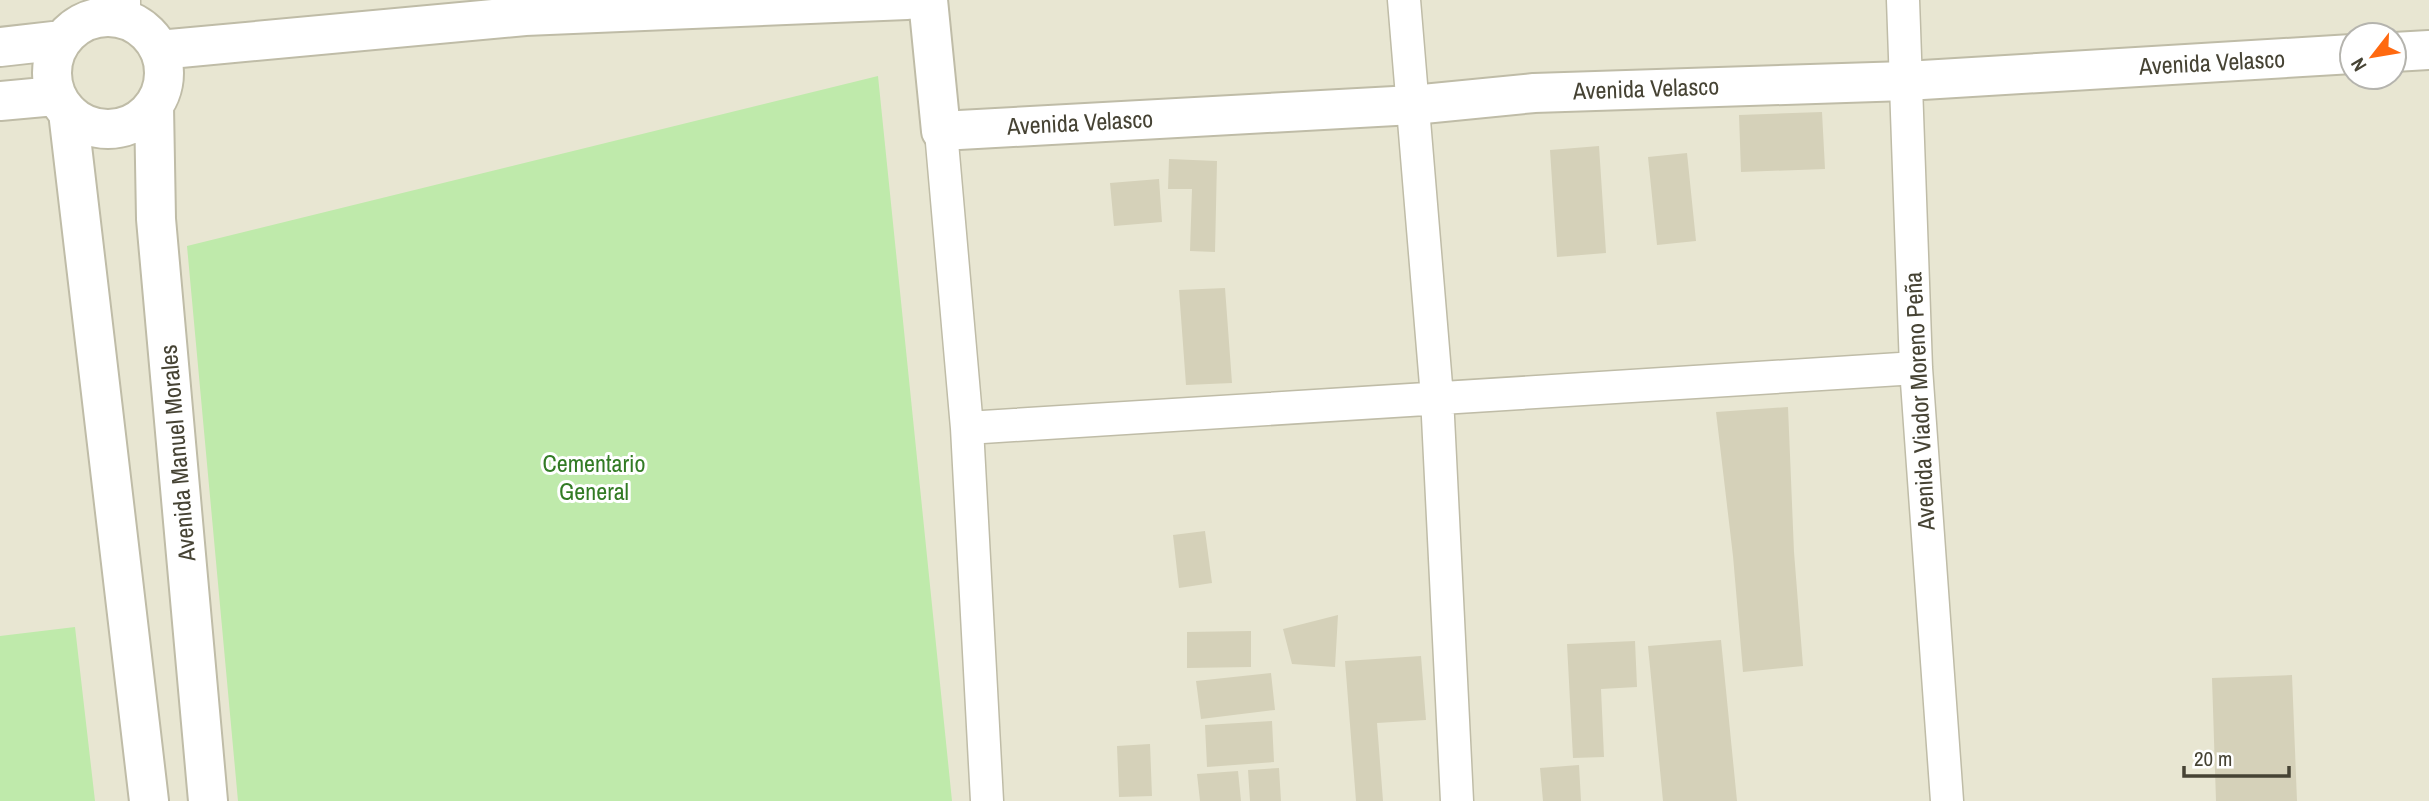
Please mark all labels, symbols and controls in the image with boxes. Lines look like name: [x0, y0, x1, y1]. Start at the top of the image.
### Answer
north arrow: [2338, 21, 2408, 91]
street label: Avenida Velasco: [2137, 42, 2286, 82]
text: N: [2344, 53, 2372, 76]
street label: Avenida Velasco: [1571, 69, 1720, 107]
street label: Avenida Velasco: [1005, 102, 1154, 142]
street label: Avenida Viador Moreno Peña: [1896, 271, 1942, 532]
street label: Avenida Manuel Morales: [152, 343, 203, 564]
park label: Cementario General: [543, 447, 645, 507]
scale bar: [2184, 734, 2289, 778]
text: 20 m: [2194, 744, 2232, 773]

